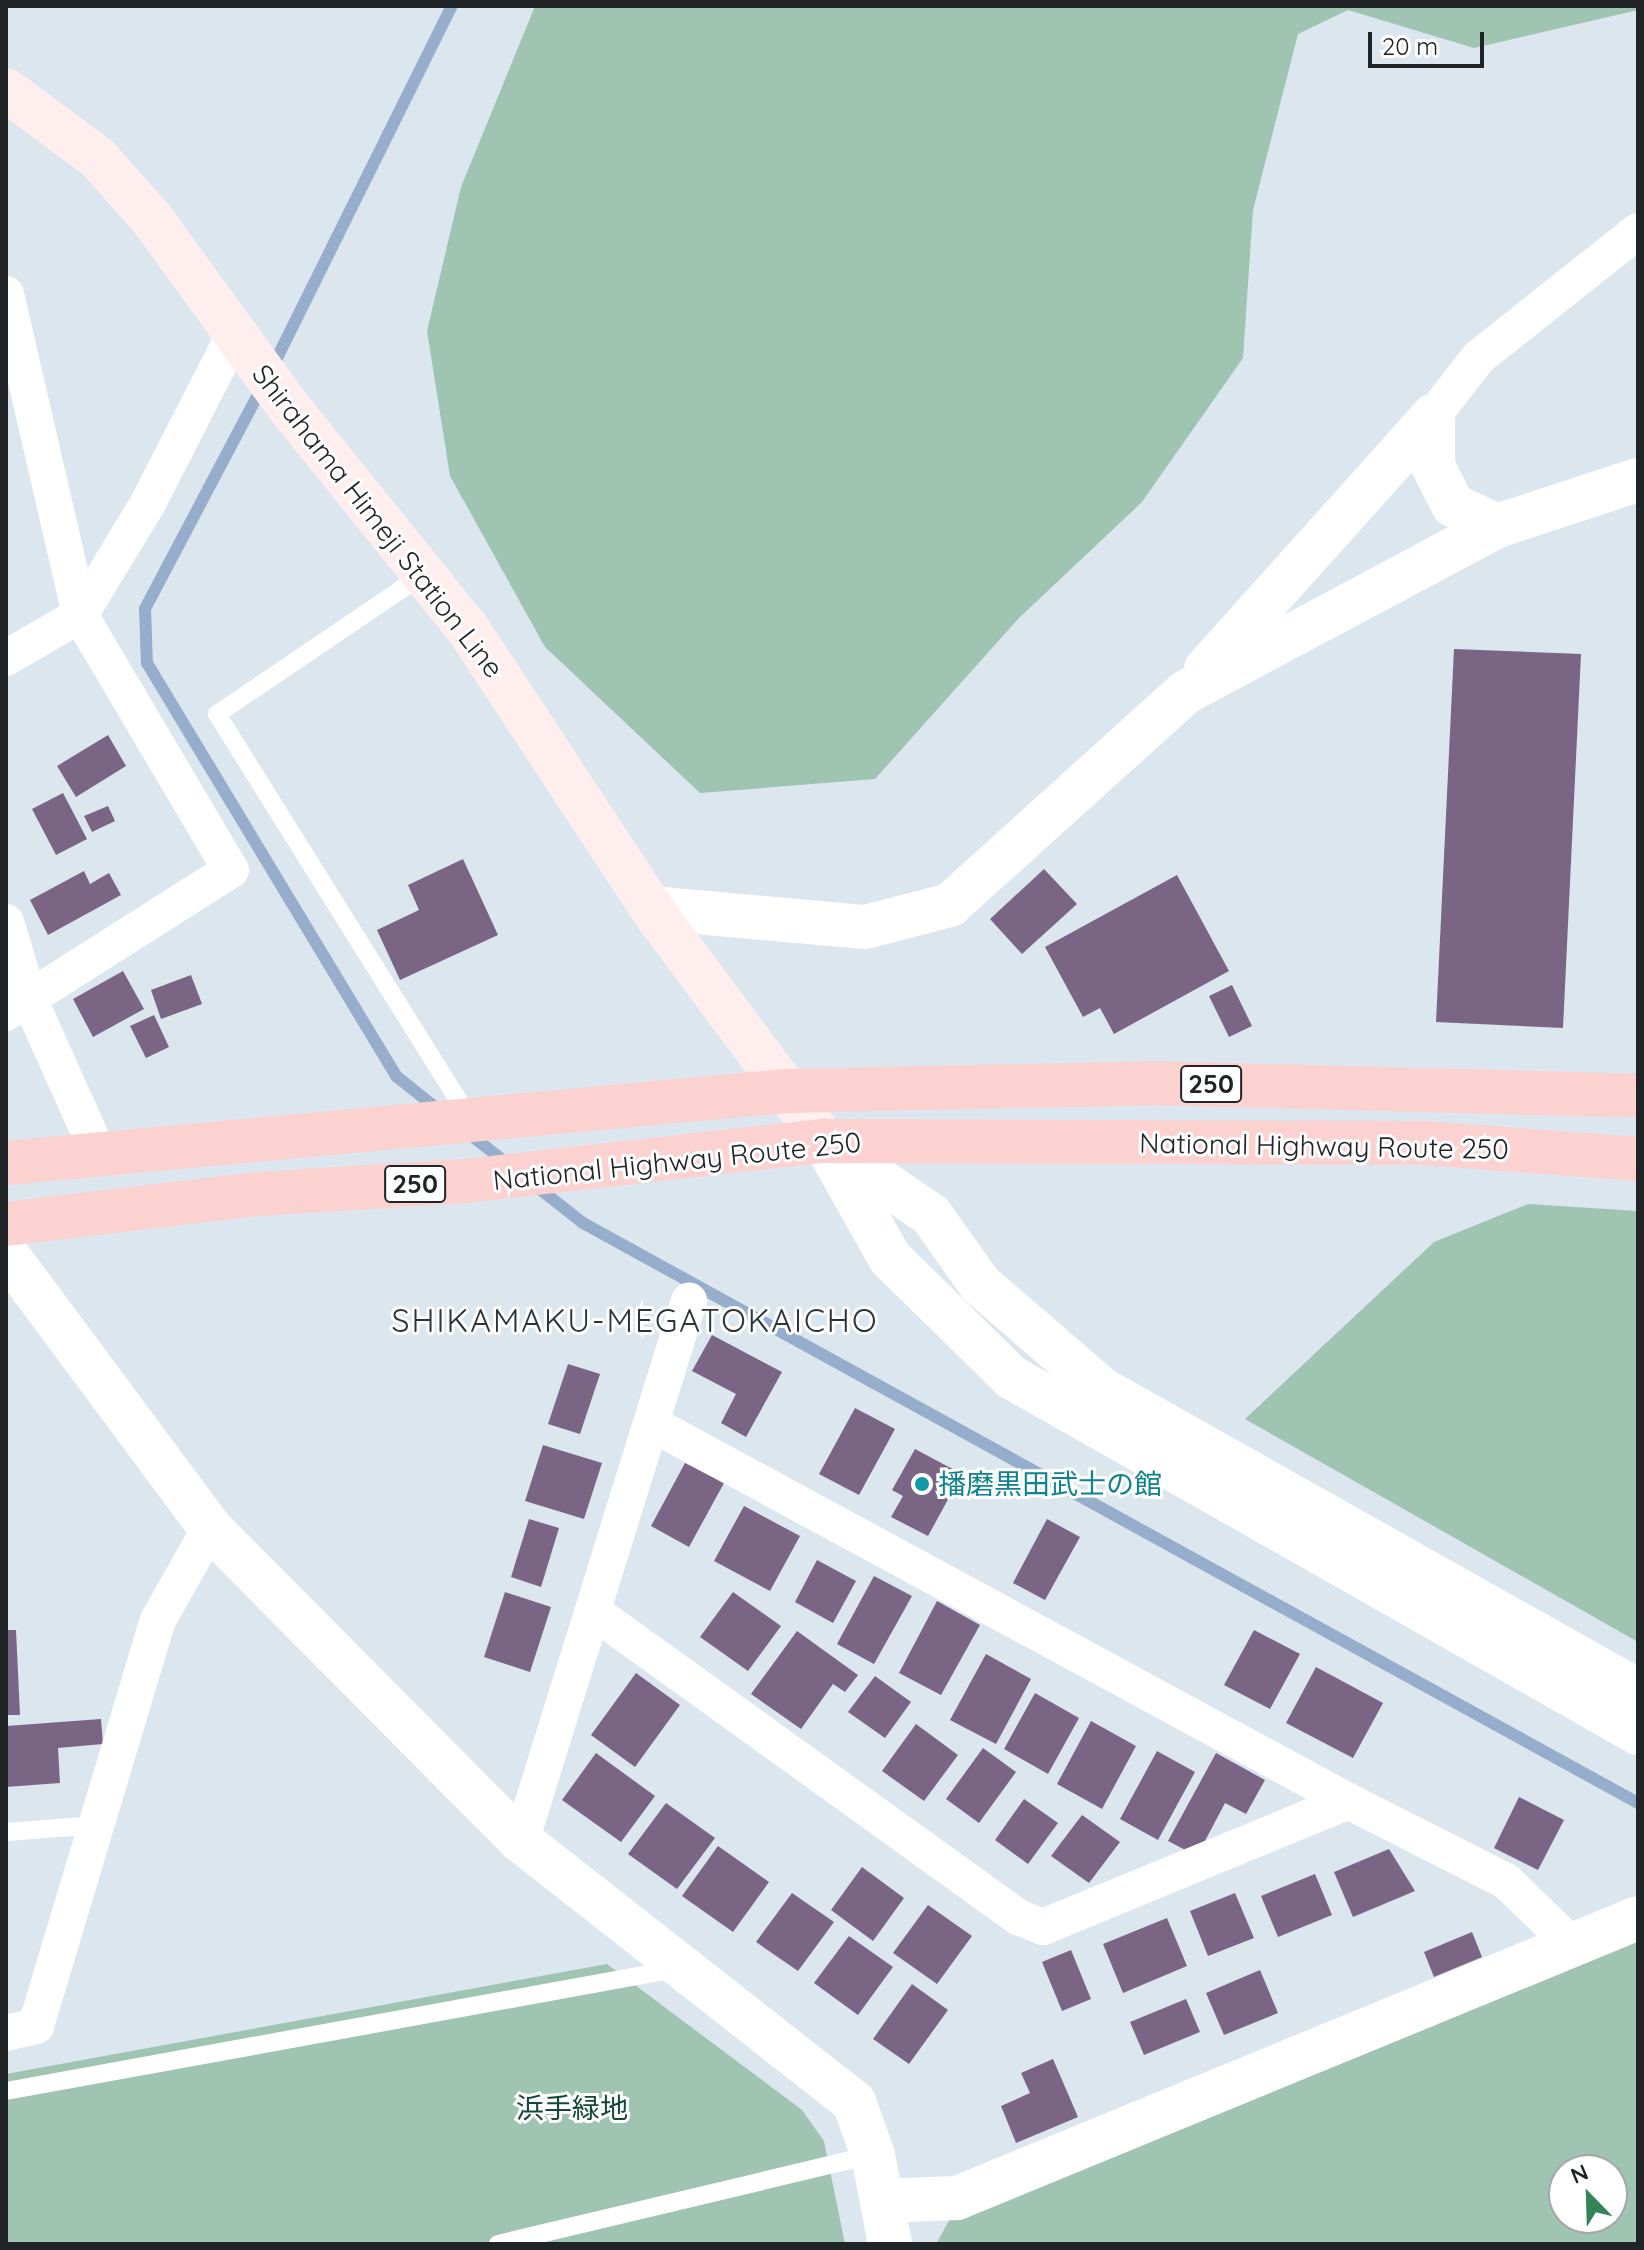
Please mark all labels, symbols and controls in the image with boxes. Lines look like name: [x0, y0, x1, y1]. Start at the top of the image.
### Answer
scale bar: [1372, 16, 1488, 66]
text: 20 m: [1382, 31, 1438, 61]
street label: Shirahama Himeji Station Line: [245, 358, 511, 684]
road number: 250: [1179, 1062, 1243, 1106]
street label: National Highway Route 250: [491, 1125, 863, 1197]
street label: National Highway Route 250: [1139, 1126, 1509, 1166]
road number: 250: [383, 1162, 447, 1206]
district label: SHIKAMAKU-MEGATOKAICHO: [392, 1301, 878, 1339]
place label: 播磨黒田武士の館: [938, 1467, 1162, 1501]
marker: 播磨黒田武士の館: [913, 1475, 931, 1493]
park label: 浜手緑地: [516, 2091, 628, 2125]
north arrow: [1548, 2154, 1628, 2234]
text: N: [1566, 2158, 1592, 2190]

